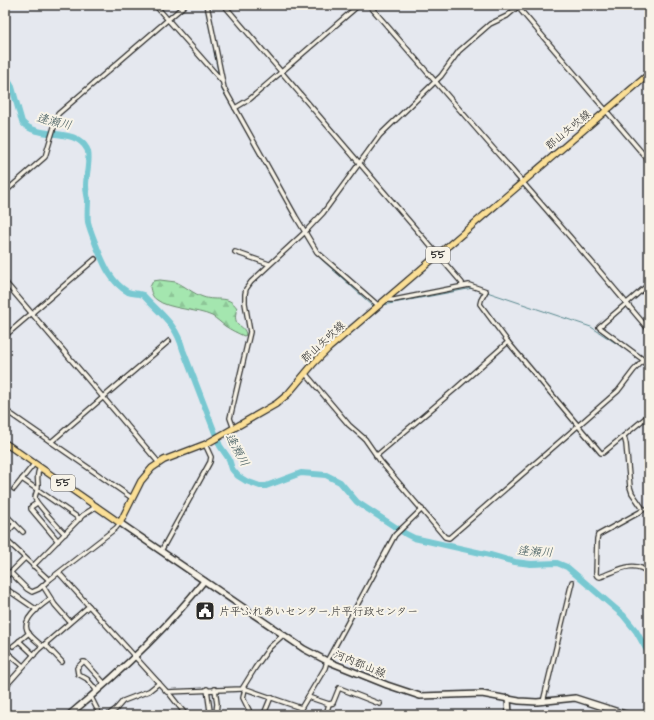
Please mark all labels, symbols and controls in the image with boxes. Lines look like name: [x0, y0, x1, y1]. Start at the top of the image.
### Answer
street label: 郡山矢吹線: [542, 107, 594, 153]
water label: 逢瀬川: [35, 110, 73, 134]
road number: 55: [426, 247, 450, 263]
street label: 郡山矢吹線: [298, 318, 348, 366]
water label: 逢瀬川: [221, 430, 253, 470]
road number: 55: [51, 475, 75, 491]
water label: 逢瀬川: [517, 543, 553, 561]
public building icon: 片平ふれあいセンター,片平行政センター: [194, 600, 216, 622]
place label: 片平ふれあいセンター,片平行政センター: [219, 604, 418, 619]
street label: 河内郡山線: [332, 647, 388, 681]

